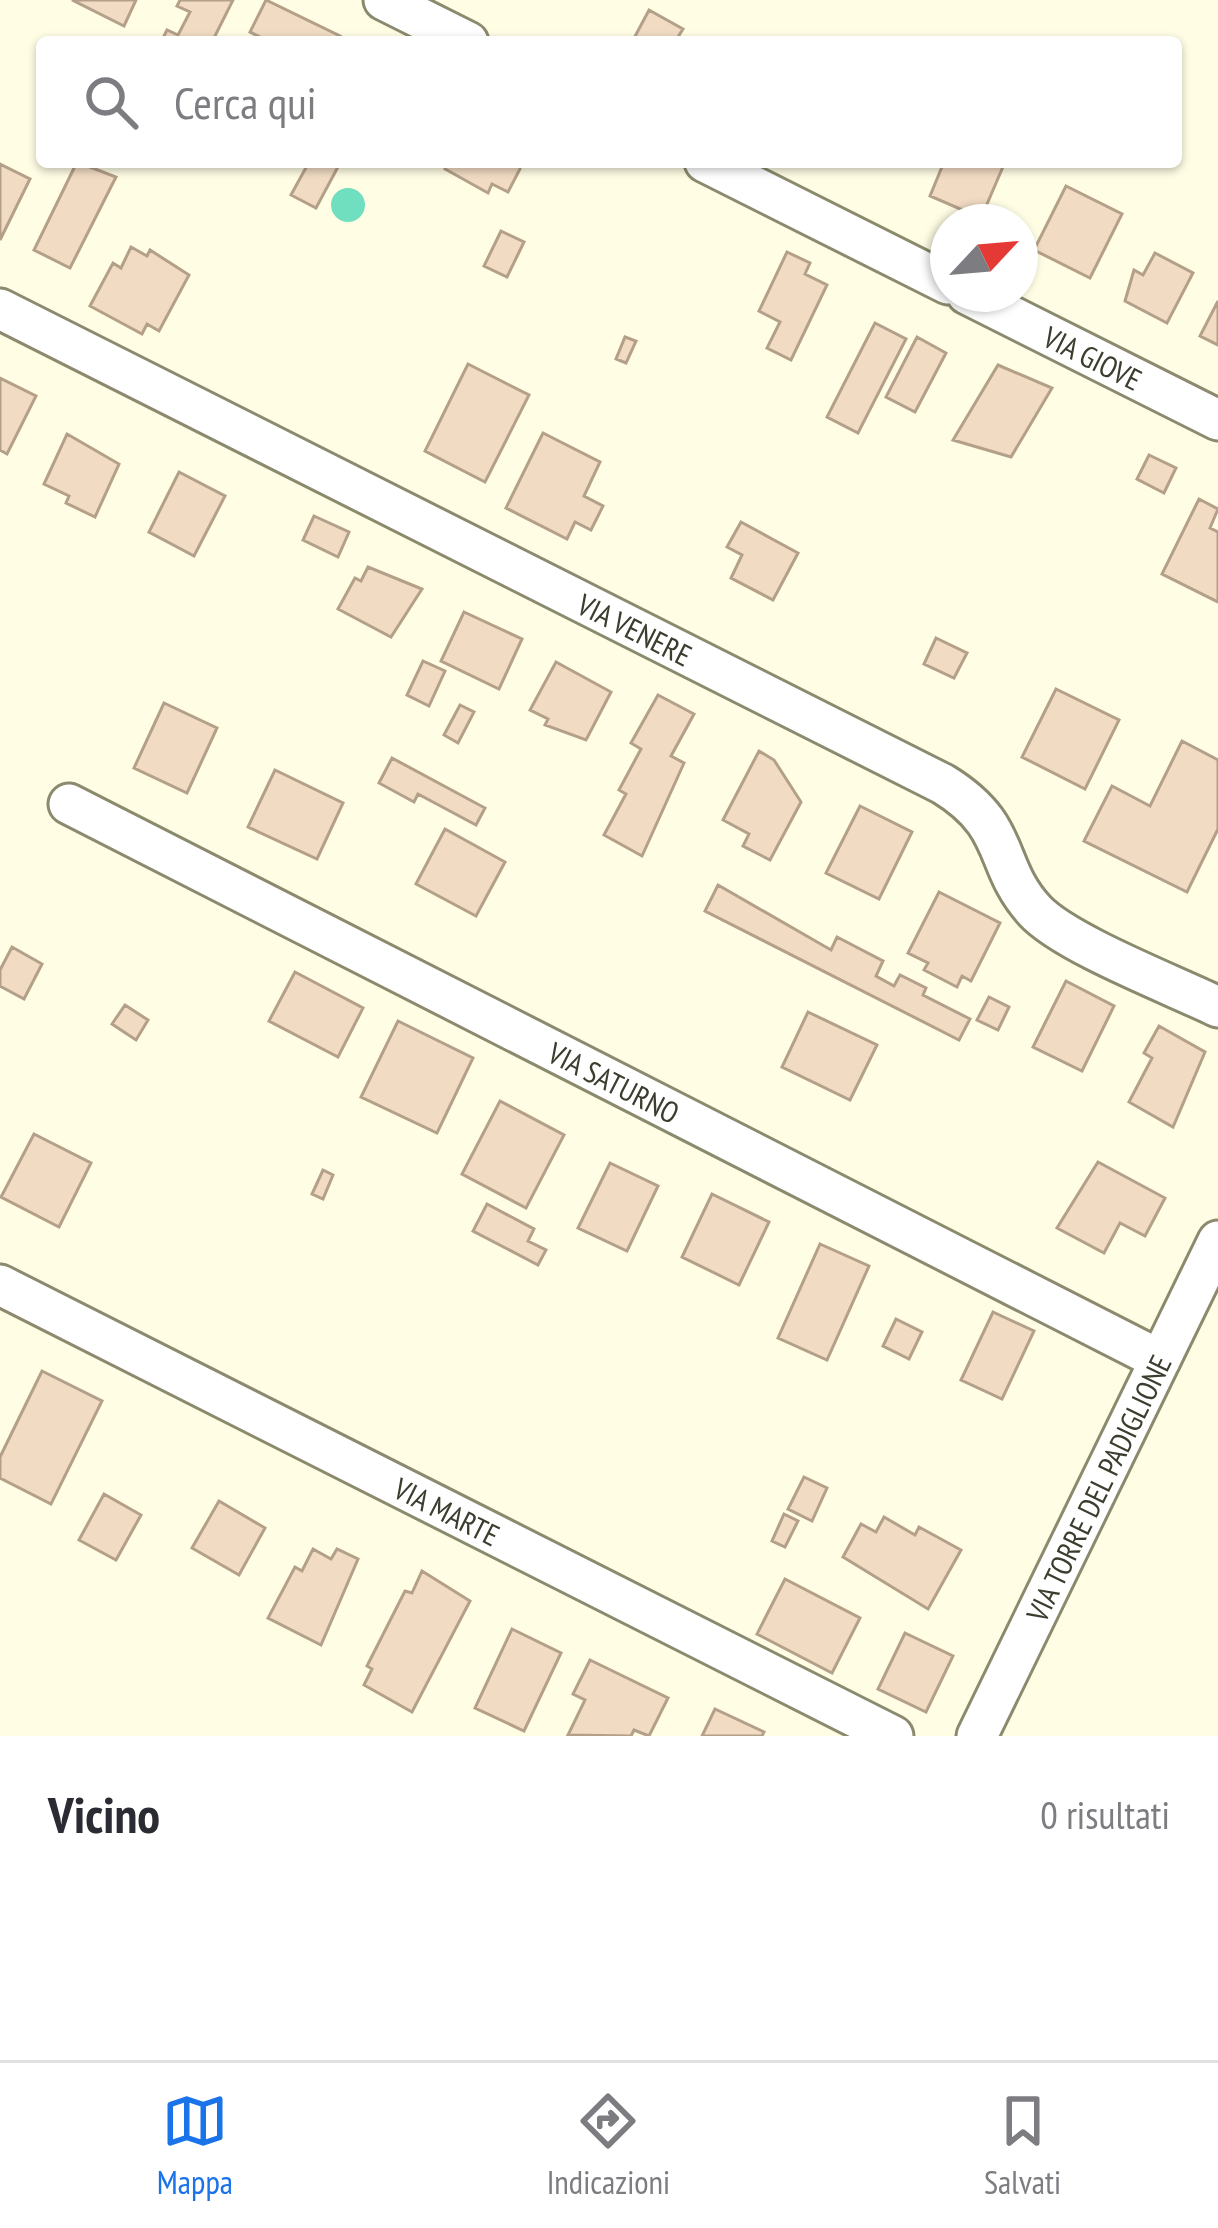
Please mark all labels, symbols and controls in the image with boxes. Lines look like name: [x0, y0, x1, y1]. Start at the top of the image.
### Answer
search box: [36, 36, 1182, 168]
icon: search: [78, 69, 144, 135]
text: Cerca qui: [174, 73, 317, 131]
north arrow: [930, 204, 1038, 312]
street label: VIA GIOVE: [1037, 316, 1149, 398]
street label: VIA VENERE: [570, 583, 699, 674]
street label: VIA SATURNO: [541, 1032, 686, 1131]
street label: VIA TORRE DEL PADIGLIONE: [1016, 1348, 1179, 1628]
street label: VIA MARTE: [387, 1468, 506, 1554]
text: Vicino: [48, 1781, 160, 1847]
text: 0 risultati: [1040, 1789, 1170, 1840]
tab: Mappa: [157, 2088, 233, 2203]
tab: Indicazioni: [547, 2088, 670, 2203]
tab: Salvati: [984, 2088, 1061, 2203]

